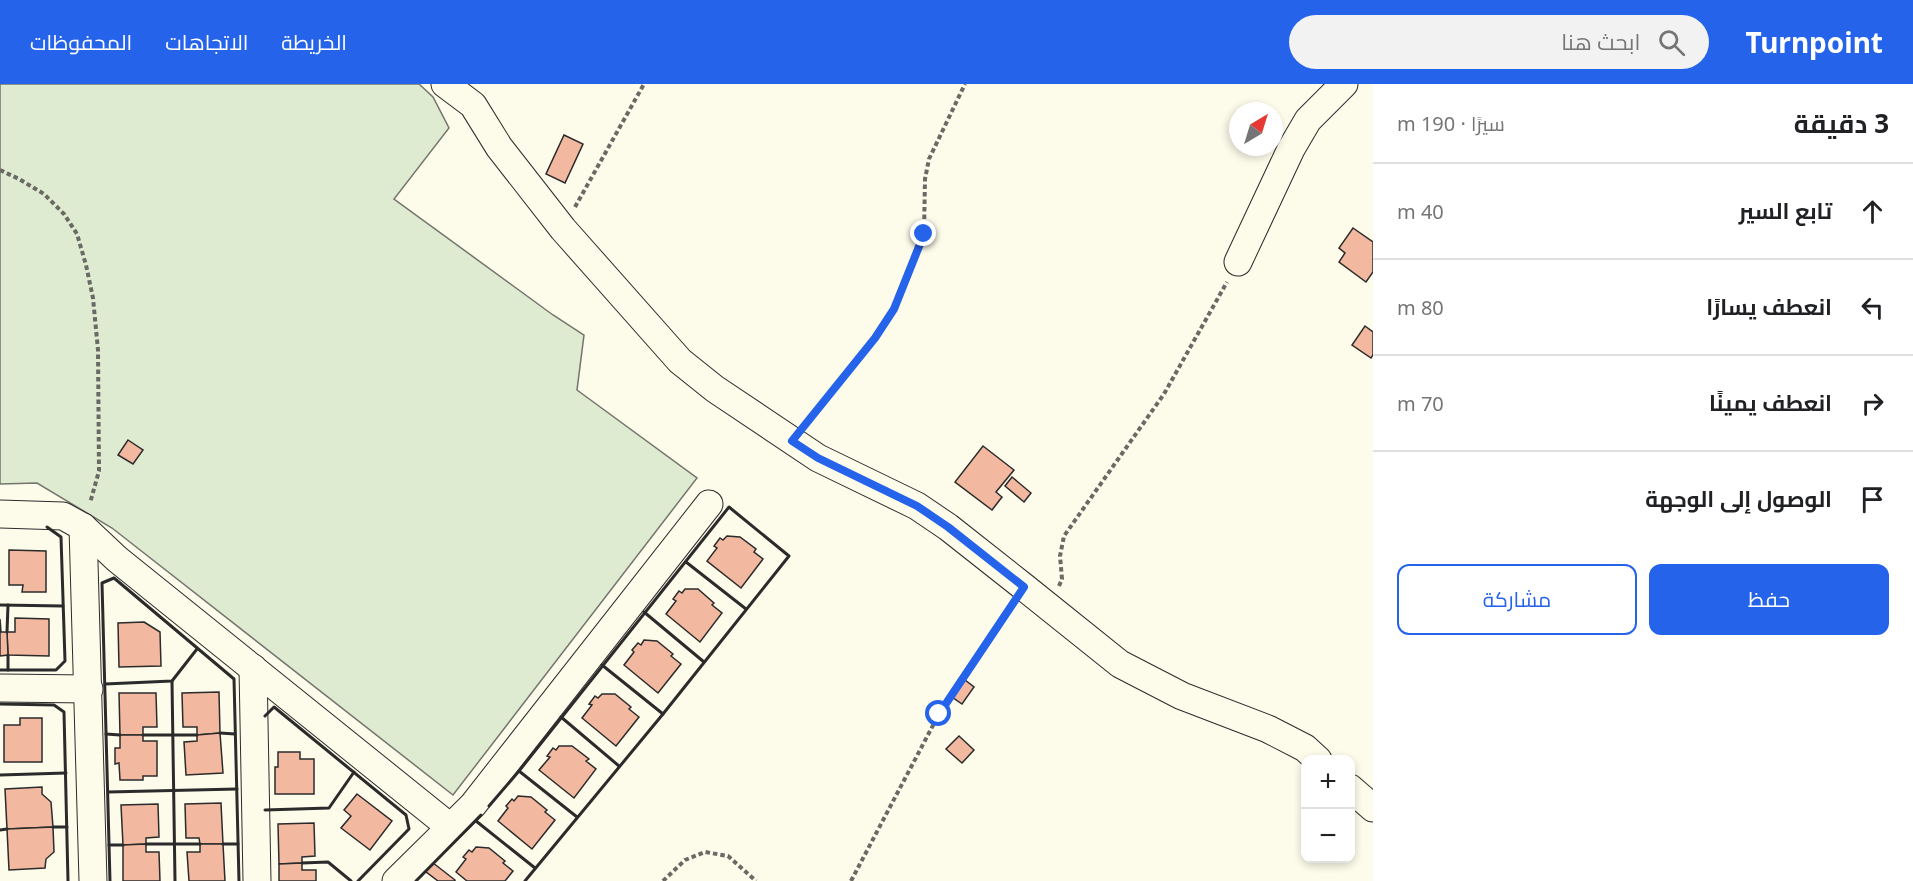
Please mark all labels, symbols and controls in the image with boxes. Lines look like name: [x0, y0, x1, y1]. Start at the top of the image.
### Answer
search box: [1289, 15, 1709, 69]
text: Turnpoint: [1745, 23, 1883, 61]
text: ابحث هنا: [1561, 26, 1640, 56]
icon: search: [1655, 26, 1688, 59]
text: المحفوظات: [30, 28, 132, 56]
text: الاتجاهات: [165, 28, 248, 56]
text: الخريطة: [281, 28, 347, 56]
north arrow: [1229, 102, 1283, 156]
text: 3 دقيقة: [1794, 105, 1889, 141]
text: سيرًا · 190 m: [1397, 110, 1505, 137]
text: تابع السير: [1739, 195, 1832, 225]
icon: ahead: [1856, 195, 1889, 228]
text: 40 m: [1397, 198, 1444, 225]
route end: [910, 220, 936, 246]
text: انعطف يسارًا: [1706, 291, 1832, 321]
icon: left: [1856, 291, 1889, 324]
text: 80 m: [1397, 294, 1444, 321]
text: انعطف يمينًا: [1709, 387, 1832, 417]
icon: right: [1856, 387, 1889, 420]
text: 70 m: [1397, 390, 1444, 417]
text: الوصول إلى الوجهة: [1645, 483, 1832, 513]
icon: arrive: [1856, 483, 1889, 516]
button: مشاركة: [1397, 564, 1637, 635]
button: حفظ: [1649, 564, 1889, 635]
route start: [925, 700, 951, 726]
map controls: [1301, 755, 1355, 863]
button: +: [1301, 755, 1355, 809]
button: −: [1301, 809, 1355, 863]

